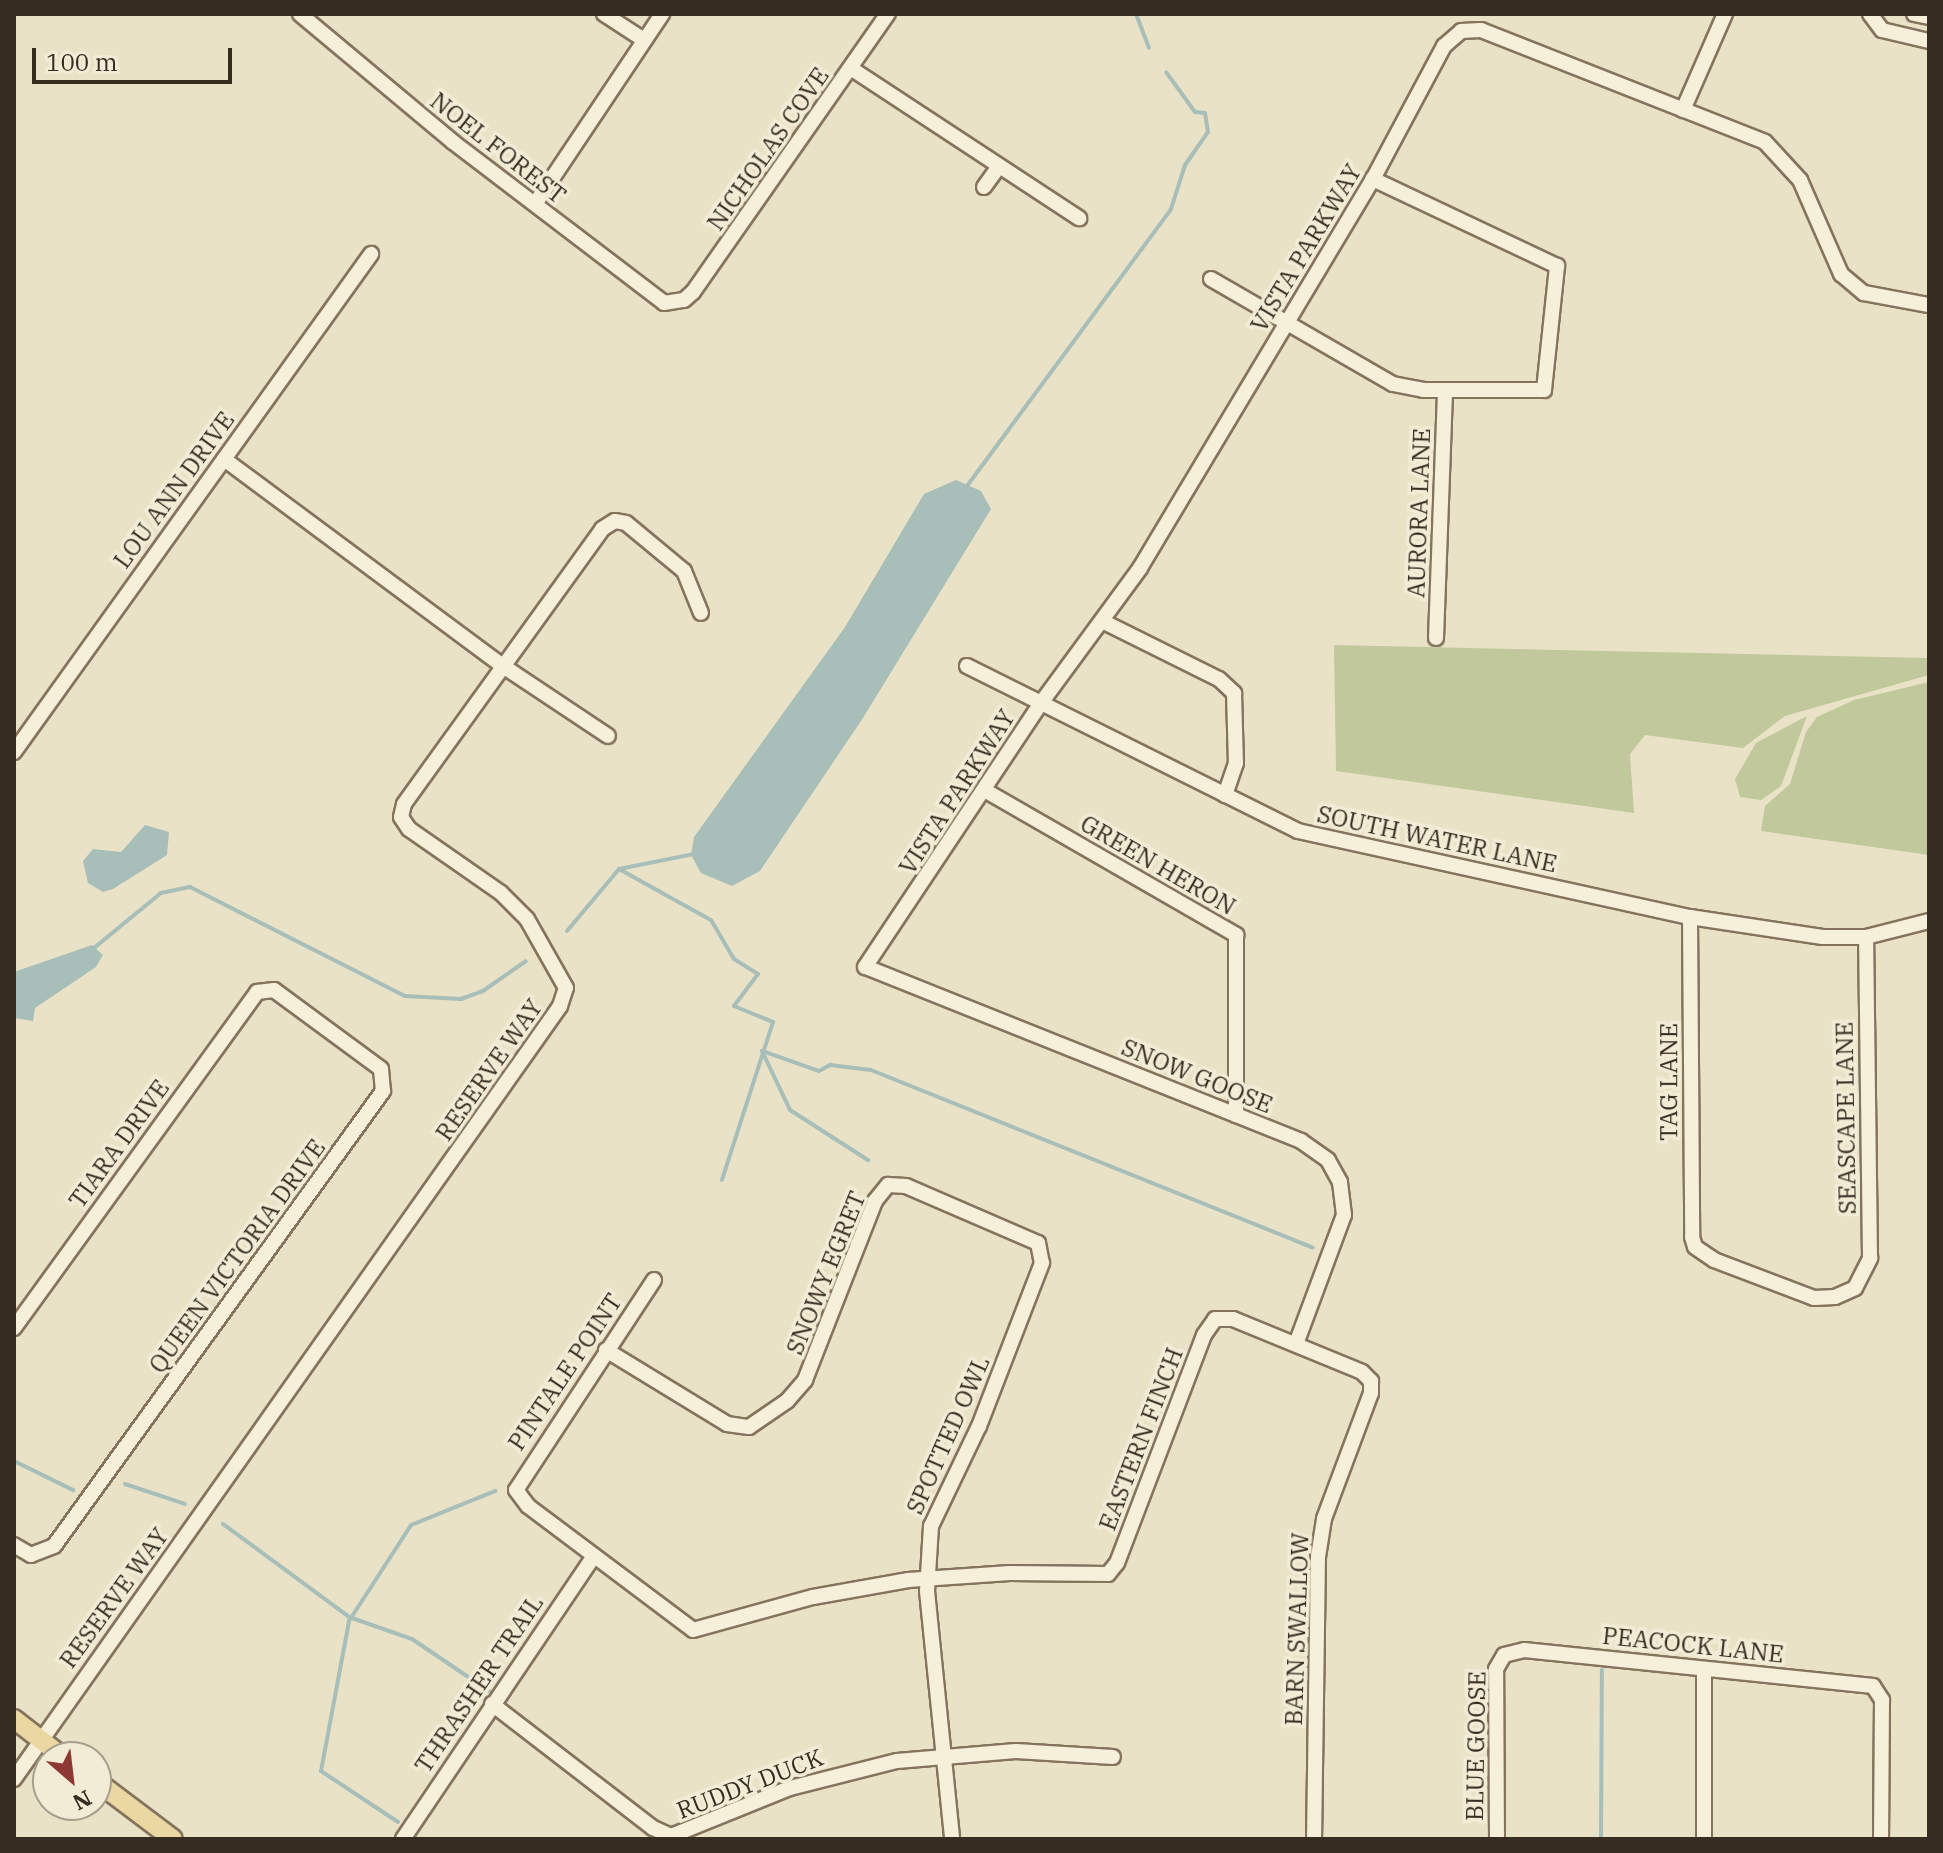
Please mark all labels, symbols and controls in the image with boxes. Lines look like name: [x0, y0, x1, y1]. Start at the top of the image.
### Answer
scale bar: [36, 32, 236, 82]
text: 100 m: [46, 46, 118, 78]
street label: NICHOLAS COVE: [701, 62, 835, 236]
street label: NOEL FOREST: [425, 86, 571, 210]
street label: VISTA PARKWAY: [1245, 159, 1367, 337]
street label: LOU ANN DRIVE: [108, 406, 240, 574]
street label: AURORA LANE: [1402, 428, 1436, 598]
street label: VISTA PARKWAY: [893, 704, 1021, 880]
street label: SOUTH WATER LANE: [1315, 800, 1559, 878]
street label: GREEN HERON: [1075, 809, 1241, 921]
street label: RESERVE WAY: [430, 994, 548, 1146]
street label: SEASCAPE LANE: [1830, 1021, 1862, 1215]
street label: TAG LANE: [1655, 1023, 1683, 1141]
street label: SNOW GOOSE: [1117, 1033, 1277, 1119]
street label: TIARA DRIVE: [63, 1074, 175, 1214]
street label: QUEEN VICTORIA DRIVE: [143, 1134, 331, 1378]
street label: SNOWY EGRET: [780, 1187, 872, 1359]
street label: PINTALE POINT: [502, 1288, 628, 1456]
street label: EASTERN FINCH: [1093, 1344, 1189, 1534]
street label: SPOTTED OWL: [900, 1351, 996, 1519]
street label: RESERVE WAY: [54, 1522, 174, 1674]
street label: BARN SWALLOW: [1279, 1532, 1315, 1726]
street label: THRASHER TRAIL: [409, 1590, 549, 1778]
street label: PEACOCK LANE: [1601, 1621, 1785, 1669]
street label: BLUE GOOSE: [1460, 1671, 1492, 1821]
north arrow: [32, 1741, 112, 1821]
street label: RUDDY DUCK: [673, 1743, 827, 1825]
text: N: [68, 1784, 97, 1818]

